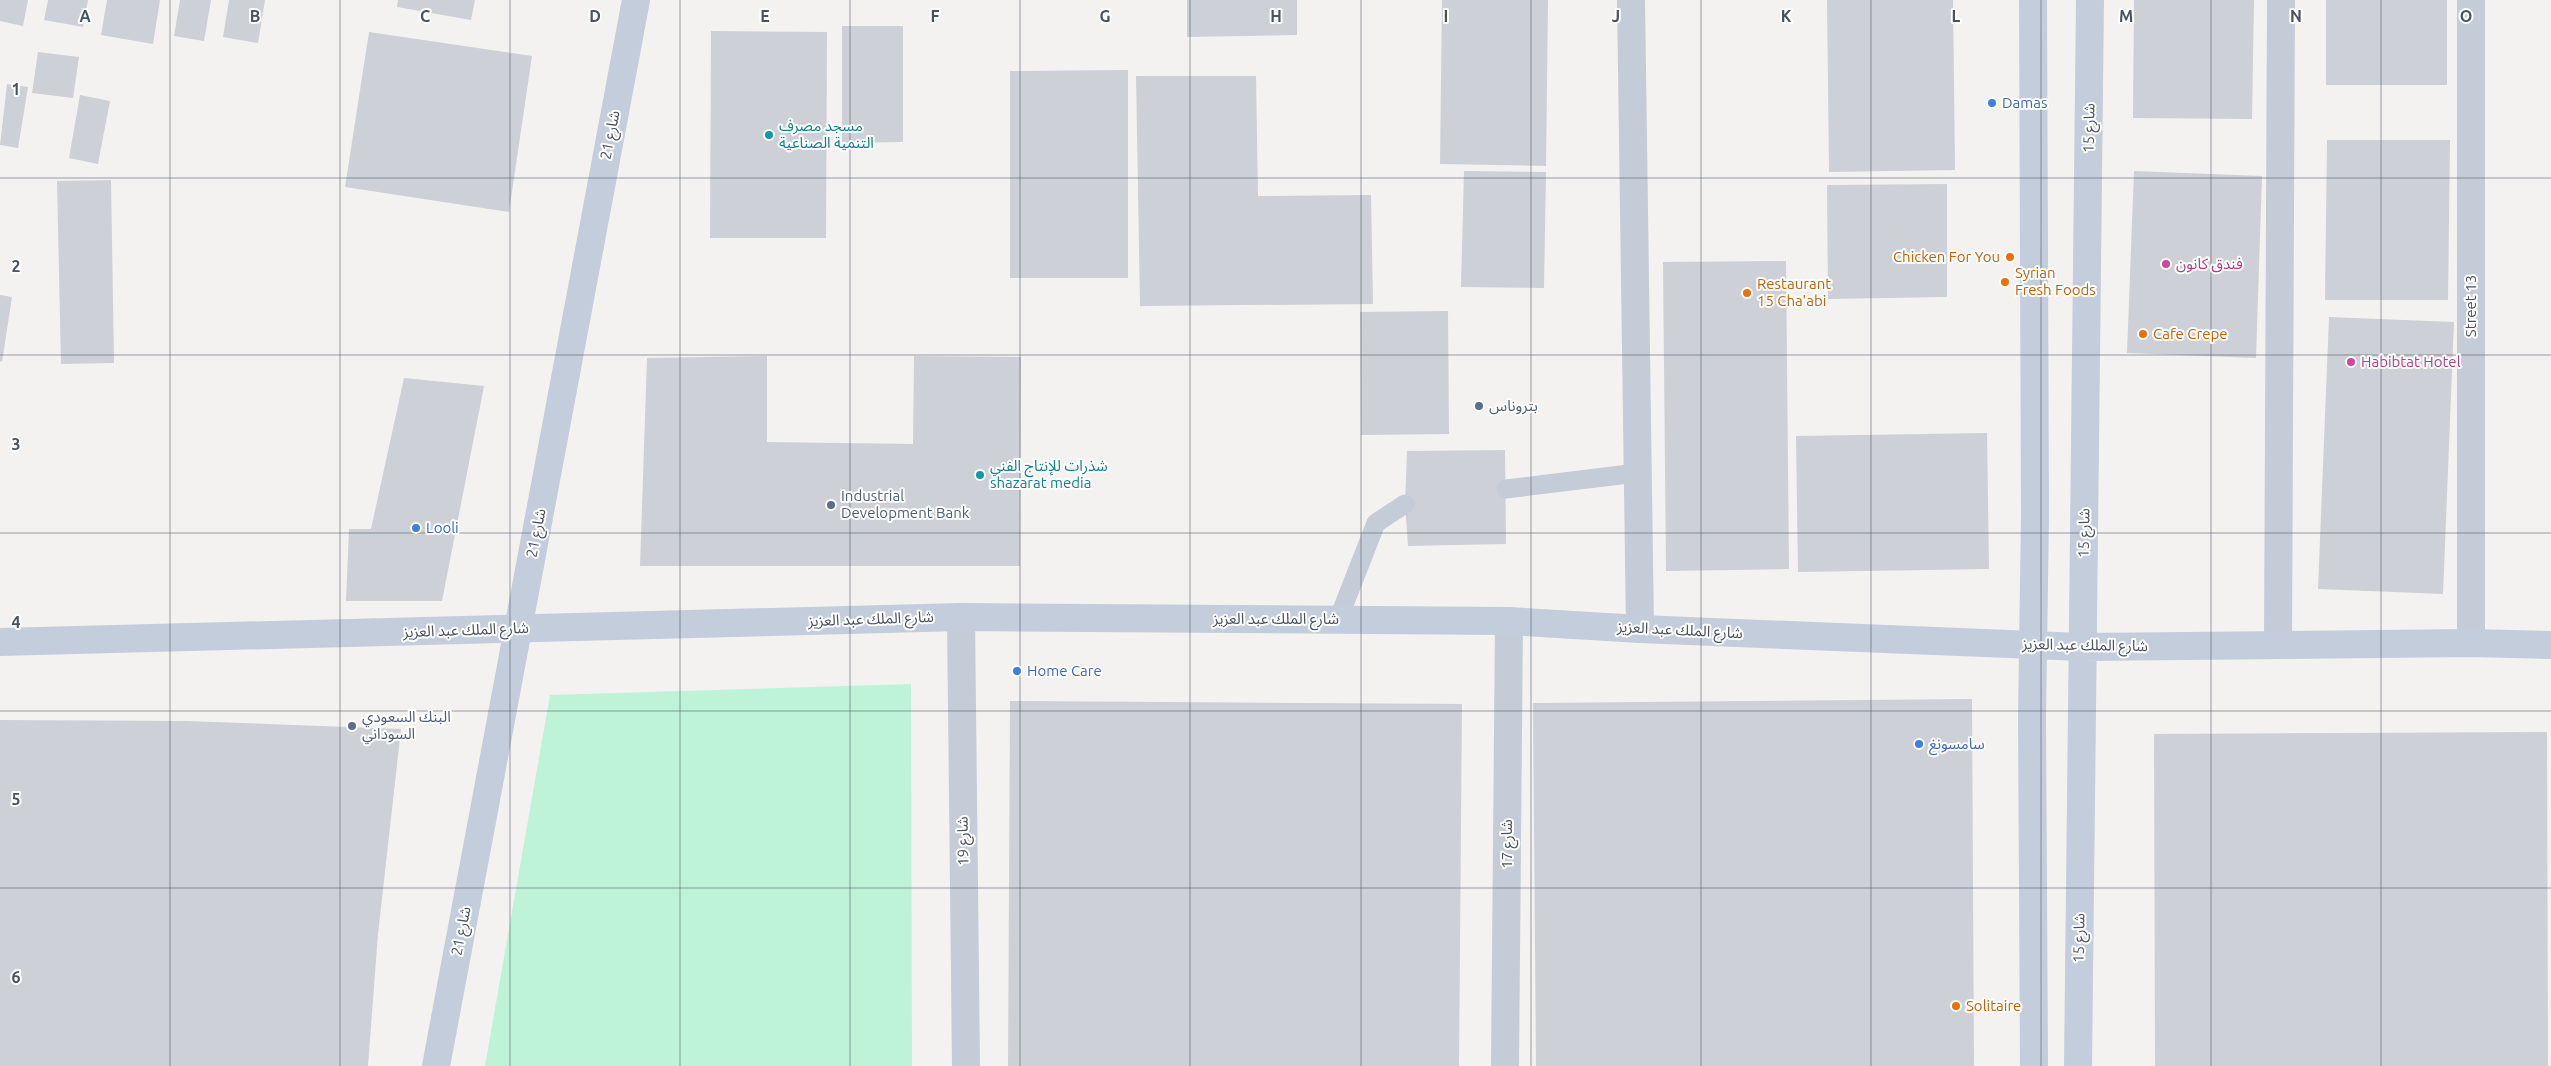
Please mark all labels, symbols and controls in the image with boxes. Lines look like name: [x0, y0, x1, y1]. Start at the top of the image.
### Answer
text: A: [79, 7, 91, 25]
text: B: [250, 7, 260, 25]
text: C: [420, 7, 430, 25]
text: D: [589, 7, 601, 25]
text: E: [760, 7, 770, 25]
text: F: [931, 7, 940, 25]
text: G: [1099, 7, 1111, 25]
text: H: [1270, 7, 1282, 25]
text: I: [1444, 7, 1448, 25]
text: J: [1612, 7, 1620, 25]
text: K: [1781, 7, 1792, 25]
text: L: [1952, 7, 1961, 25]
text: M: [2119, 7, 2133, 25]
text: N: [2290, 7, 2302, 25]
text: O: [2460, 7, 2472, 25]
text: 1: [11, 80, 21, 98]
place label: Damas: [2002, 94, 2047, 111]
marker: Damas: [1986, 97, 1998, 109]
street label: شارع 15: [2080, 103, 2101, 153]
street label: شارع 21: [596, 109, 627, 162]
place label: مسجد مصرف التنمية الصناعية: [779, 117, 874, 151]
marker: مسجد مصرف التنمية الصناعية: [763, 129, 775, 141]
place label: Chicken For You: [1893, 248, 2000, 265]
marker: Chicken For You: [2004, 251, 2016, 263]
place label: فندق كانون: [2176, 255, 2243, 273]
text: 2: [11, 257, 21, 275]
marker: فندق كانون: [2160, 258, 2172, 270]
place label: Syrian Fresh Foods: [2015, 264, 2096, 298]
place label: Restaurant 15 Cha'abi: [1757, 275, 1831, 309]
street label: Street 13: [2462, 275, 2479, 337]
marker: Syrian Fresh Foods: [1999, 276, 2011, 288]
marker: Restaurant 15 Cha'abi: [1741, 287, 1753, 299]
place label: Cafe Crepe: [2153, 325, 2228, 342]
marker: Cafe Crepe: [2137, 328, 2149, 340]
place label: Habibtat Hotel: [2361, 353, 2461, 370]
marker: Habibtat Hotel: [2345, 356, 2357, 368]
place label: بتروناس: [1489, 397, 1538, 415]
marker: بتروناس: [1473, 400, 1485, 412]
text: 3: [11, 435, 21, 453]
place label: شذرات للإنتاج الفني shazarat media: [990, 457, 1108, 491]
marker: شذرات للإنتاج الفني shazarat media: [974, 469, 986, 481]
place label: Industrial Development Bank: [841, 487, 970, 521]
marker: Industrial Development Bank: [825, 499, 837, 511]
street label: شارع 21: [522, 507, 553, 560]
street label: شارع 15: [2075, 508, 2096, 558]
place label: Looli: [426, 519, 459, 536]
marker: Looli: [410, 522, 422, 534]
street label: شارع الملك عبد العزيز: [807, 608, 935, 633]
street label: شارع الملك عبد العزيز: [1212, 610, 1339, 631]
text: 4: [11, 613, 21, 631]
street label: شارع الملك عبد العزيز: [1616, 618, 1744, 645]
street label: شارع الملك عبد العزيز: [402, 619, 530, 644]
street label: شارع الملك عبد العزيز: [2021, 635, 2148, 658]
place label: Home Care: [1027, 662, 1102, 679]
marker: Home Care: [1011, 665, 1023, 677]
place label: البنك السعودي السوداني: [362, 708, 451, 745]
marker: البنك السعودي السوداني: [346, 720, 358, 732]
place label: سامسونغ: [1929, 735, 1985, 756]
marker: سامسونغ: [1913, 738, 1925, 750]
text: 5: [11, 790, 21, 808]
street label: شارع 19: [954, 816, 975, 866]
street label: شارع 17: [1498, 819, 1519, 869]
street label: شارع 21: [447, 905, 478, 958]
street label: شارع 15: [2070, 913, 2091, 963]
text: 6: [11, 968, 21, 986]
place label: Solitaire: [1966, 997, 2021, 1014]
marker: Solitaire: [1950, 1000, 1962, 1012]

